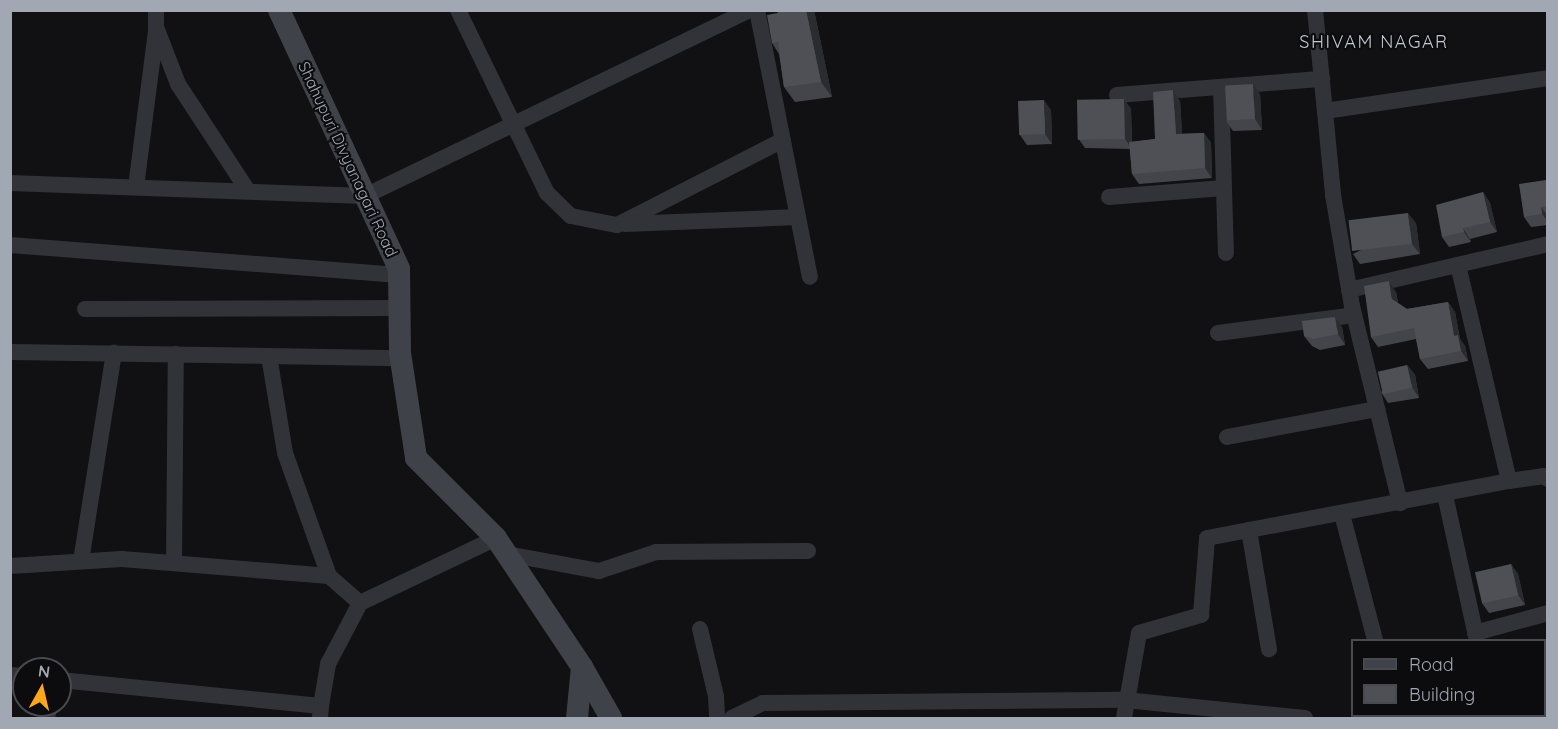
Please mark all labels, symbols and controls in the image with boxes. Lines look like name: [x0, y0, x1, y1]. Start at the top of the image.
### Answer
district label: SHIVAM NAGAR: [1299, 31, 1449, 53]
street label: Shahupuri Divyanagari Road: [294, 58, 402, 260]
legend: [1351, 639, 1546, 717]
text: Road: [1409, 653, 1454, 676]
north arrow: [12, 657, 72, 717]
text: N: [37, 660, 51, 682]
text: Building: [1409, 683, 1475, 706]

